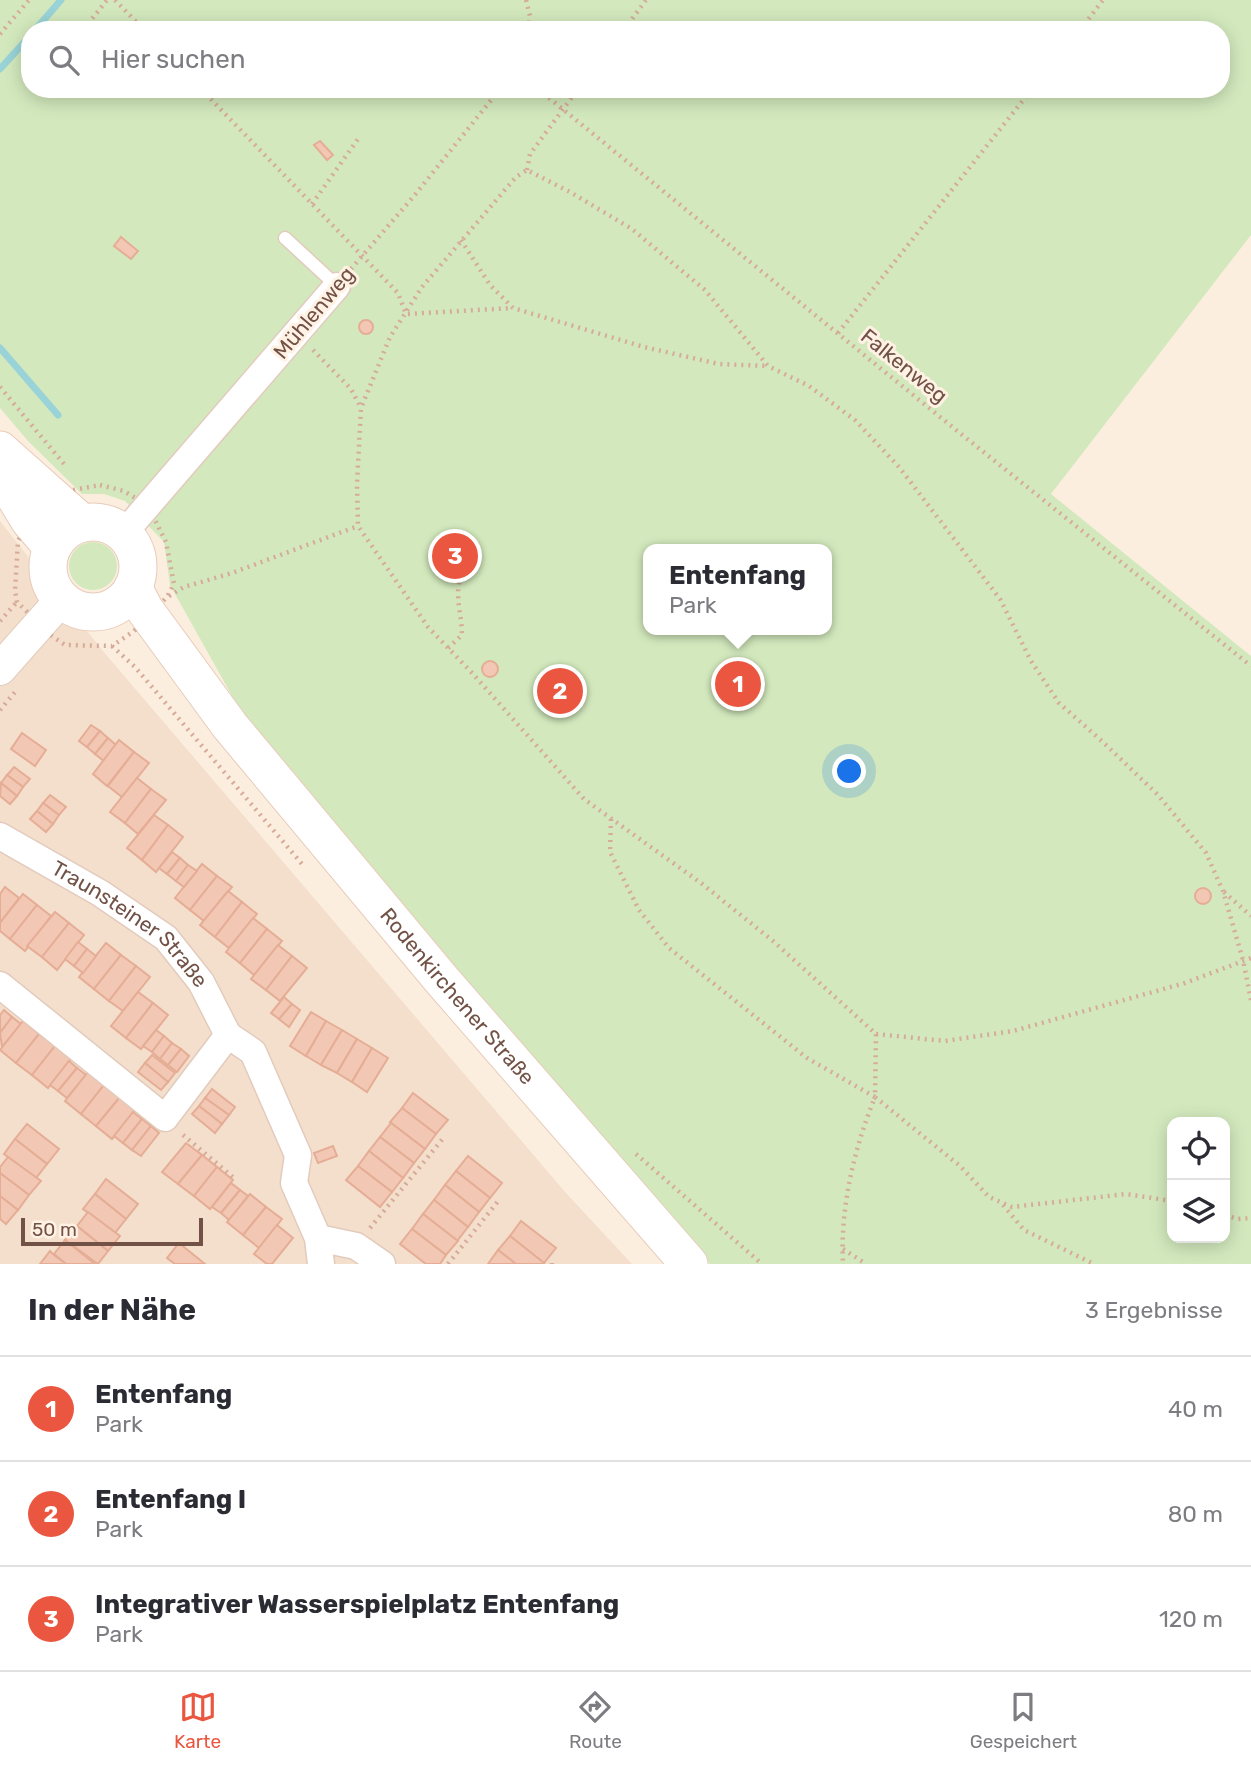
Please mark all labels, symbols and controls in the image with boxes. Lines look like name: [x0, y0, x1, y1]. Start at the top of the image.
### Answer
search box: [21, 21, 1230, 98]
icon: search: [45, 41, 83, 79]
text: Hier suchen: [101, 44, 246, 75]
street label: Mühlenweg: [268, 262, 359, 364]
street label: Falkenweg: [856, 323, 953, 408]
pin: 3: [432, 530, 478, 582]
popup: [643, 544, 832, 635]
text: Entenfang: [669, 560, 806, 591]
text: Park: [669, 591, 717, 619]
pin: 1: [715, 658, 761, 710]
pin: 2: [537, 665, 583, 717]
your location: [832, 754, 866, 788]
street label: Traunsteiner Straße: [47, 855, 213, 992]
street label: Rodenkirchener Straße: [375, 903, 540, 1090]
map controls: [1167, 1117, 1230, 1243]
button: locate: [1167, 1117, 1230, 1180]
button: layers: [1167, 1180, 1230, 1243]
scale bar: [21, 1215, 203, 1247]
text: 50 m: [32, 1218, 77, 1241]
text: In der Nähe: [28, 1292, 196, 1328]
text: 3 Ergebnisse: [1085, 1296, 1223, 1324]
text: Entenfang: [95, 1379, 232, 1410]
text: 1: [45, 1395, 57, 1423]
text: 40 m: [1168, 1395, 1223, 1423]
text: Park: [95, 1410, 143, 1438]
text: Entenfang I: [95, 1484, 246, 1515]
text: 2: [44, 1500, 58, 1528]
text: 80 m: [1168, 1500, 1223, 1528]
text: Park: [95, 1515, 143, 1543]
text: Integrativer Wasserspielplatz Entenfang: [95, 1589, 619, 1620]
text: 3: [43, 1605, 59, 1633]
text: 120 m: [1159, 1605, 1223, 1633]
text: Park: [95, 1620, 143, 1648]
tab: Karte: [174, 1688, 221, 1753]
tab: Route: [569, 1688, 622, 1753]
tab: Gespeichert: [970, 1688, 1077, 1753]

